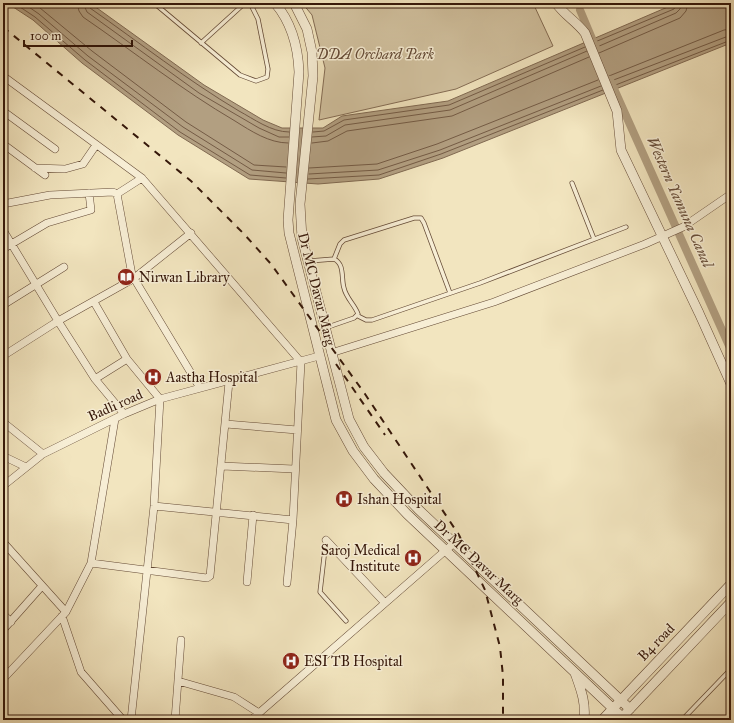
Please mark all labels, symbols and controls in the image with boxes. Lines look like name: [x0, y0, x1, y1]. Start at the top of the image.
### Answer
scale bar: [24, 22, 132, 48]
text: 100 m: [30, 29, 61, 43]
park label: DDA Orchard Park: [316, 46, 435, 63]
water label: Western Yamuna Canal: [643, 134, 718, 272]
street label: Dr MC Davar Marg: [294, 231, 339, 348]
library icon: Nirwan Library: [116, 267, 136, 287]
place label: Nirwan Library: [139, 269, 230, 286]
hospital icon: Aastha Hospital: [143, 367, 163, 387]
place label: Aastha Hospital: [165, 369, 258, 386]
street label: Badli road: [85, 386, 145, 425]
hospital icon: Ishan Hospital: [334, 489, 354, 509]
place label: Ishan Hospital: [357, 491, 442, 508]
street label: Dr MC Davar Marg: [430, 517, 527, 608]
place label: Saroj Medical Institute: [321, 542, 400, 575]
hospital icon: Saroj Medical Institute: [403, 548, 423, 568]
street label: B4 road: [634, 620, 678, 665]
hospital icon: ESI TB Hospital: [281, 651, 301, 671]
place label: ESI TB Hospital: [304, 653, 403, 670]

